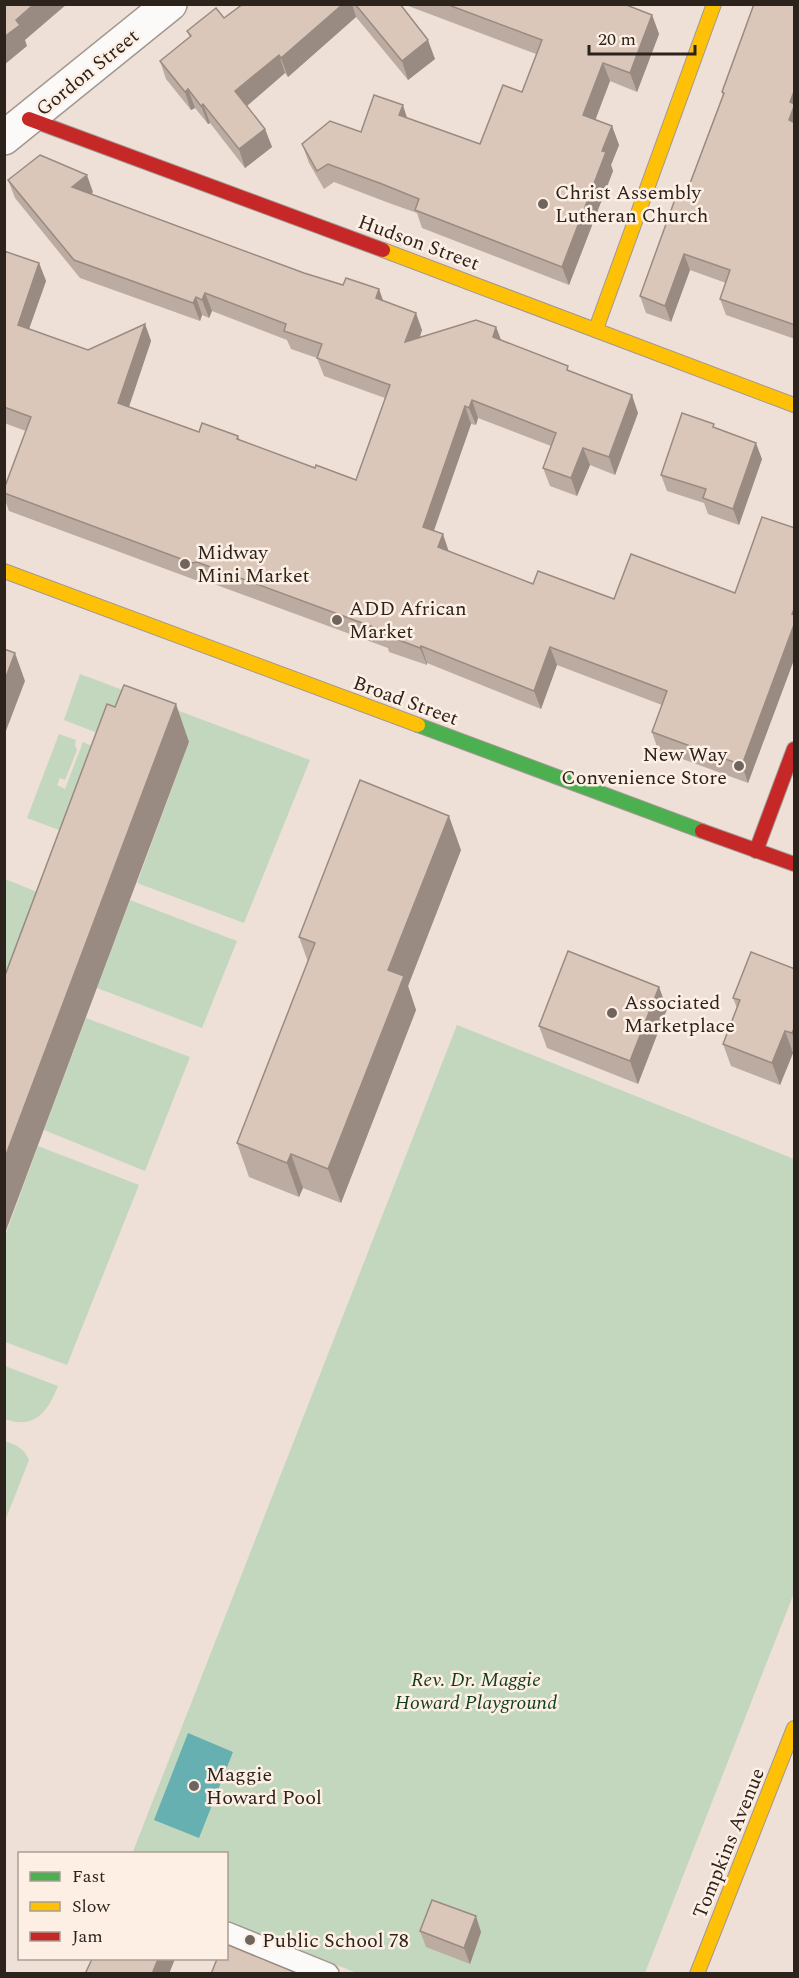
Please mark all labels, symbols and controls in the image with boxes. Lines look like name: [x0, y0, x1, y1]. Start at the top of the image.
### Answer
scale bar: [589, 18, 696, 56]
street label: Gordon Street: [30, 22, 146, 124]
text: 20 m: [598, 26, 636, 53]
place label: Christ Assembly Lutheran Church: [555, 178, 708, 231]
marker: Christ Assembly Lutheran Church: [536, 197, 550, 211]
street label: Hudson Street: [354, 207, 484, 279]
place label: Midway Mini Market: [197, 538, 310, 591]
marker: Midway Mini Market: [178, 557, 192, 571]
place label: ADD African Market: [349, 594, 467, 647]
marker: ADD African Market: [330, 613, 344, 627]
street label: Broad Street: [349, 668, 463, 734]
place label: New Way Convenience Store: [561, 740, 728, 793]
marker: New Way Convenience Store: [732, 759, 746, 773]
place label: Associated Marketplace: [624, 988, 735, 1041]
marker: Associated Marketplace: [605, 1006, 619, 1020]
park label: Rev. Dr. Maggie Howard Playground: [395, 1665, 557, 1718]
place label: Maggie Howard Pool: [206, 1760, 322, 1813]
street label: Tompkins Avenue: [685, 1764, 773, 1923]
marker: Maggie Howard Pool: [187, 1779, 201, 1793]
legend: [18, 1852, 228, 1960]
text: Fast: [72, 1863, 105, 1890]
text: Slow: [72, 1893, 111, 1920]
text: Jam: [72, 1923, 103, 1950]
place label: Public School 78: [262, 1926, 409, 1956]
marker: Public School 78: [243, 1933, 257, 1947]

